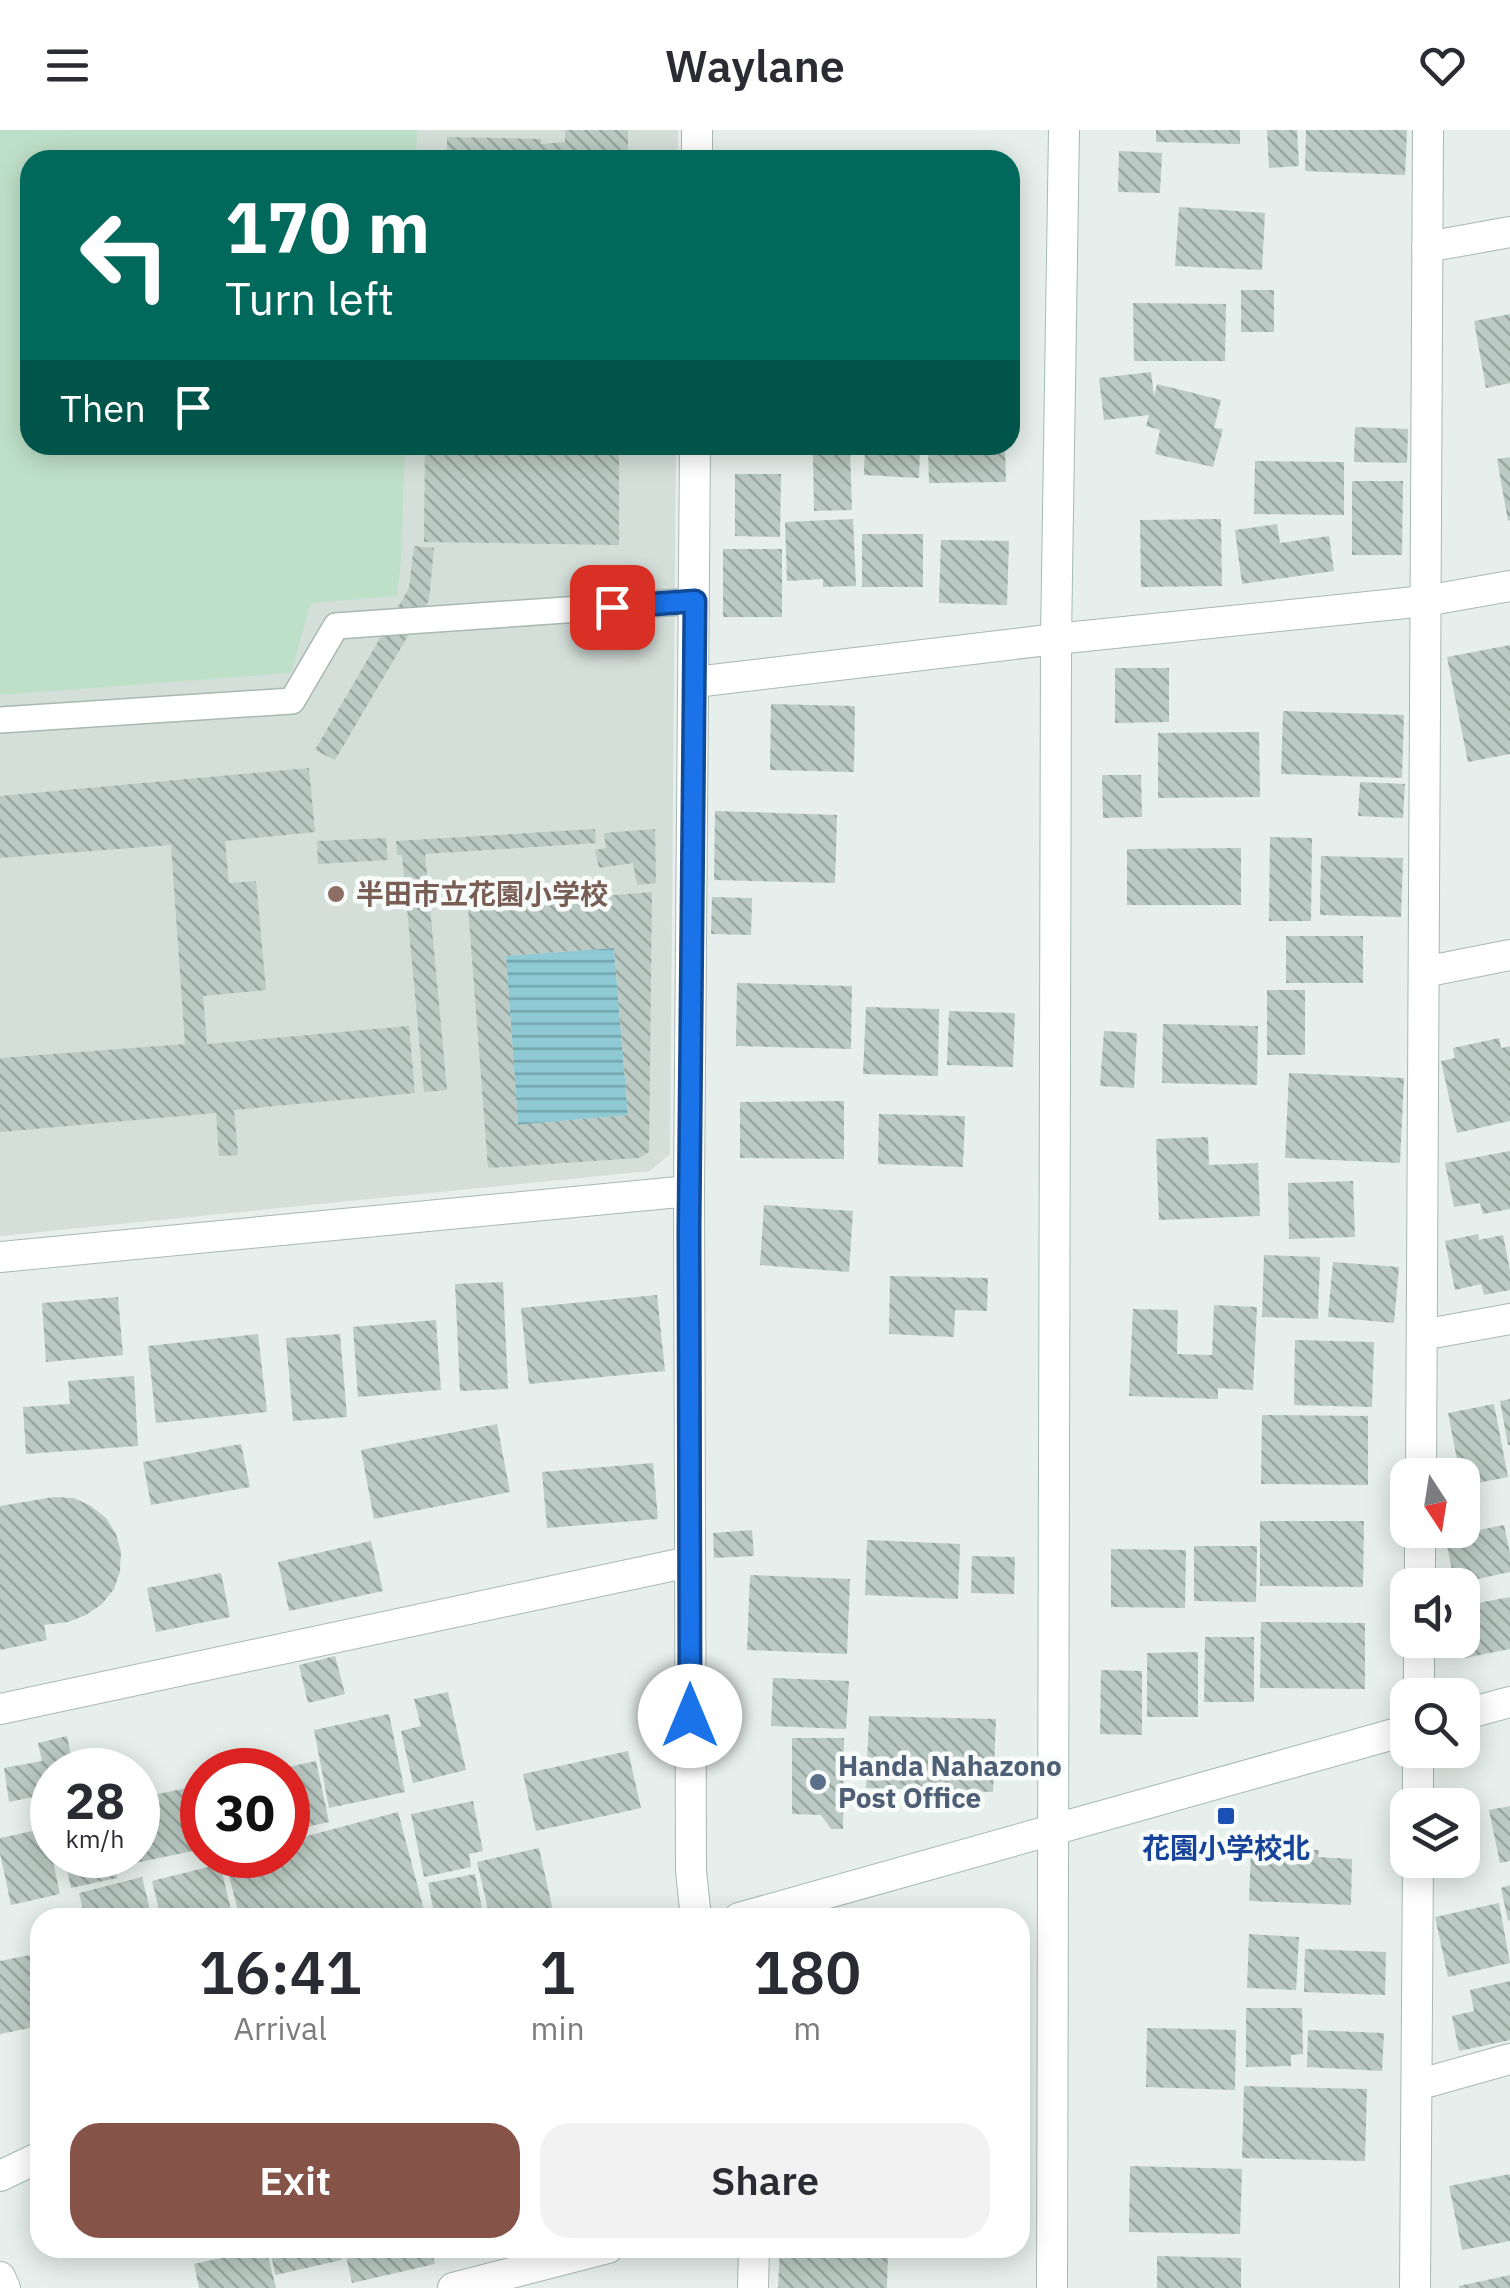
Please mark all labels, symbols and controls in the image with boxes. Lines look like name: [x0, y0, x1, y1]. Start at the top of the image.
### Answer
text: Waylane: [665, 36, 845, 94]
icon: menu: [40, 38, 95, 93]
icon: heart: [1415, 38, 1470, 93]
text: 170 m: [225, 181, 430, 272]
icon: left: [60, 190, 190, 320]
text: Turn left: [225, 269, 394, 327]
icon: arrive: [166, 380, 221, 435]
text: Then: [60, 383, 146, 432]
pin: [570, 565, 655, 650]
icon: arrive: [585, 580, 640, 635]
place label: 半田市立花園小学校: [356, 875, 608, 912]
marker: 半田市立花園小学校: [325, 883, 347, 905]
north arrow: [1390, 1458, 1480, 1548]
map controls: [1390, 1458, 1480, 1878]
button: sound: [1390, 1568, 1480, 1658]
position arrow: [638, 1664, 742, 1768]
button: search: [1390, 1678, 1480, 1768]
place label: Handa Nahazono Post Office: [838, 1747, 1062, 1816]
speed limit sign: 30: [180, 1748, 310, 1878]
text: 28: [65, 1768, 125, 1833]
marker: Handa Nahazono Post Office: [807, 1771, 829, 1793]
button: layers: [1390, 1788, 1480, 1878]
marker: 花園小学校北: [1215, 1805, 1237, 1827]
text: km/h: [66, 1822, 124, 1855]
place label: 花園小学校北: [1142, 1829, 1310, 1866]
text: 16:41: [199, 1932, 362, 2011]
text: 1: [540, 1932, 576, 2011]
text: 180: [753, 1932, 861, 2011]
text: Arrival: [234, 2007, 327, 2049]
text: min: [530, 2007, 585, 2049]
text: m: [793, 2007, 821, 2049]
button: Exit: [70, 2123, 520, 2238]
button: Share: [540, 2123, 990, 2238]

